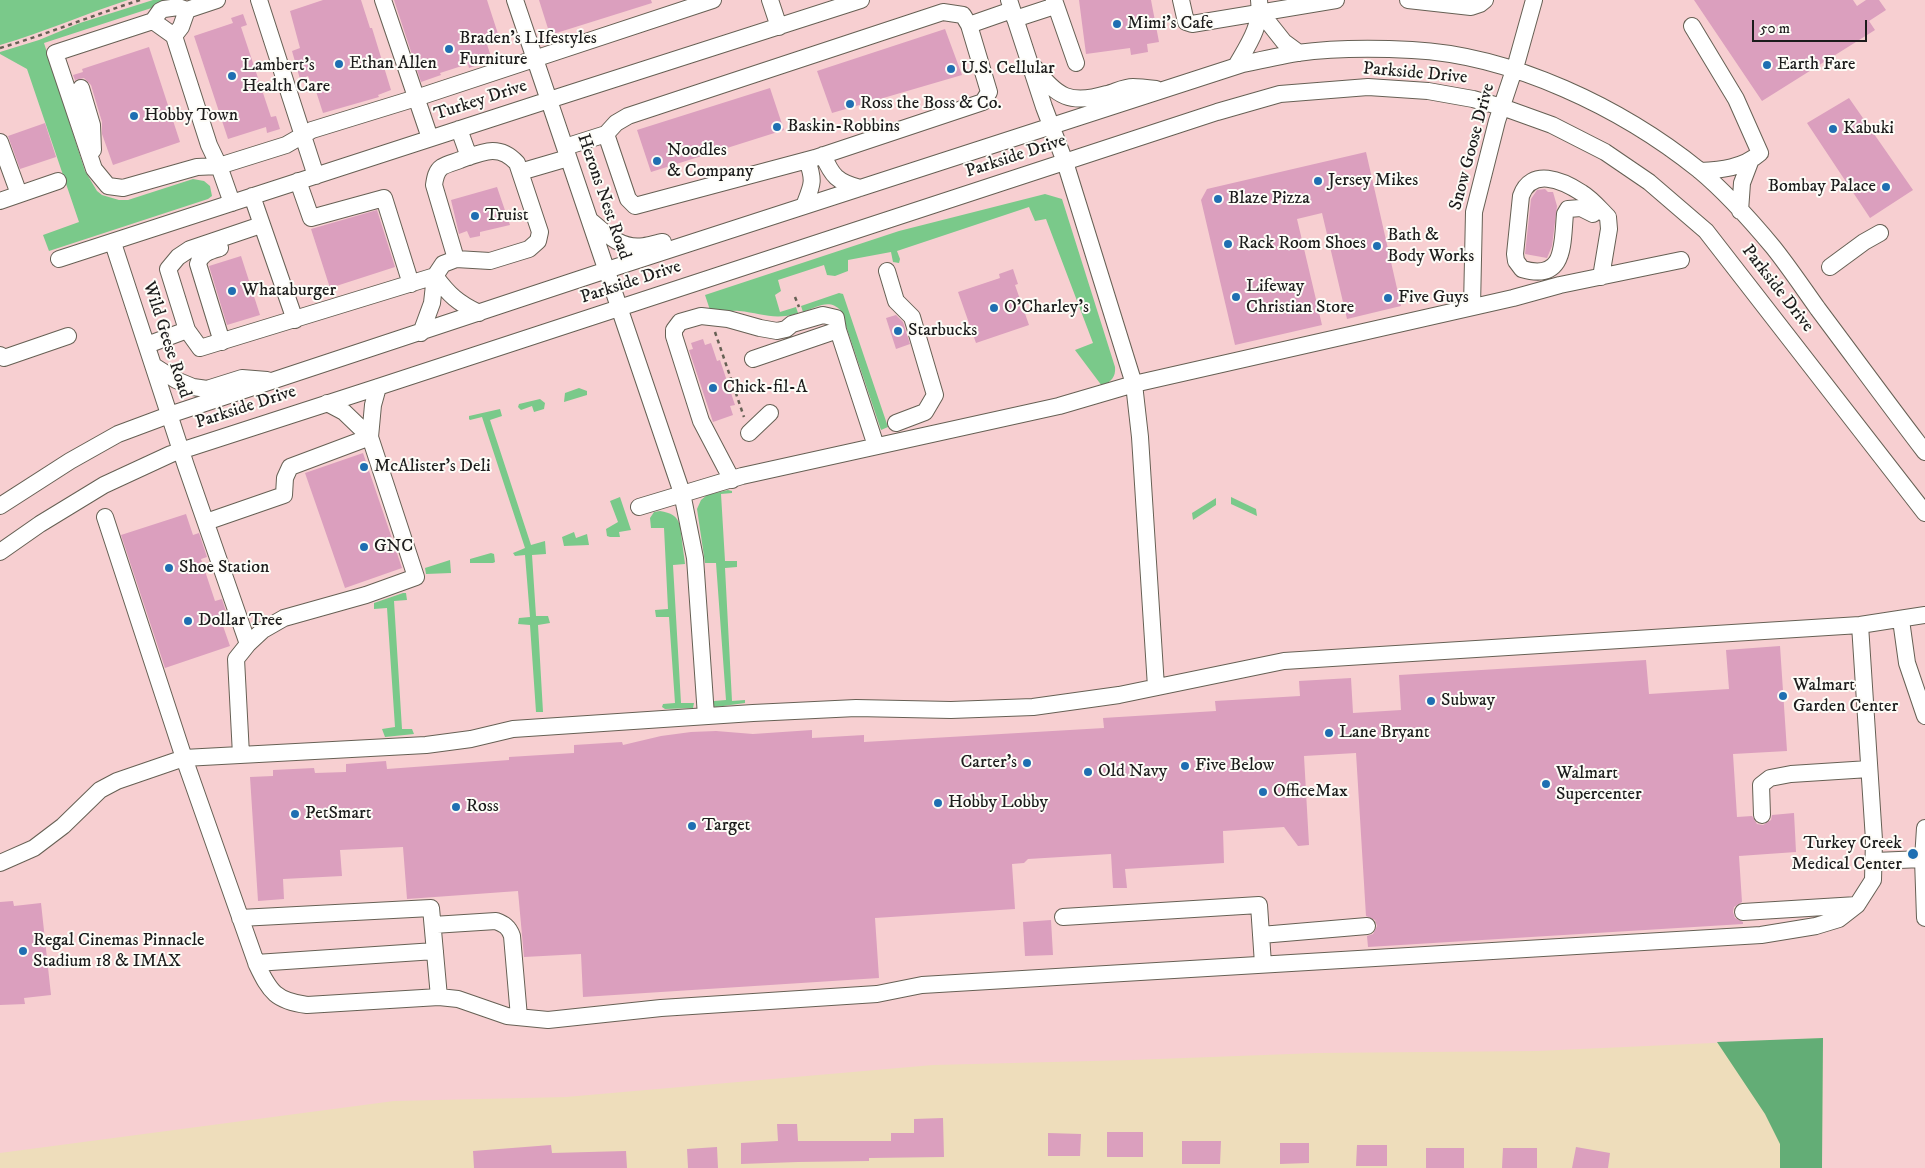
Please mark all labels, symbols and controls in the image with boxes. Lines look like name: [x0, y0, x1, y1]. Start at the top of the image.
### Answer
scale bar: [1755, 10, 1870, 42]
place label: Mimi's Cafe: [1127, 13, 1213, 35]
marker: Mimi's Cafe: [1111, 18, 1123, 30]
text: 50 m: [1760, 19, 1790, 38]
place label: Braden's LIfestyles Furniture: [459, 28, 597, 70]
marker: Braden's LIfestyles Furniture: [443, 43, 455, 55]
place label: Ethan Allen: [349, 53, 437, 75]
place label: Earth Fare: [1777, 54, 1855, 76]
place label: Lambert's Health Care: [242, 55, 330, 98]
marker: Ethan Allen: [333, 58, 345, 70]
place label: U.S. Cellular: [961, 58, 1055, 80]
street label: Parkside Drive: [1362, 59, 1468, 89]
marker: Earth Fare: [1761, 59, 1773, 71]
marker: U.S. Cellular: [945, 63, 957, 75]
marker: Lambert's Health Care: [226, 70, 238, 82]
street label: Turkey Drive: [432, 76, 530, 126]
street label: Snow Goose Drive: [1446, 81, 1500, 213]
place label: Ross the Boss & Co.: [860, 93, 1002, 115]
marker: Ross the Boss & Co.: [844, 98, 856, 110]
place label: Hobby Town: [144, 105, 238, 127]
marker: Hobby Town: [128, 110, 140, 122]
place label: Baskin-Robbins: [787, 116, 900, 138]
place label: Kabuki: [1843, 118, 1894, 140]
marker: Baskin-Robbins: [771, 121, 783, 133]
marker: Kabuki: [1827, 123, 1839, 135]
street label: Herons Nest Road: [571, 131, 635, 263]
street label: Parkside Drive: [963, 131, 1069, 183]
place label: Noodles & Company: [667, 140, 753, 182]
marker: Noodles & Company: [651, 155, 663, 167]
place label: Jersey Mikes: [1328, 170, 1418, 192]
marker: Jersey Mikes: [1312, 175, 1324, 187]
place label: Bombay Palace: [1768, 176, 1876, 198]
marker: Bombay Palace: [1880, 181, 1892, 193]
place label: Blaze Pizza: [1228, 188, 1310, 210]
marker: Blaze Pizza: [1212, 193, 1224, 205]
place label: Truist: [485, 205, 529, 227]
marker: Truist: [469, 210, 481, 222]
place label: Bath & Body Works: [1387, 225, 1474, 268]
place label: Rack Room Shoes: [1238, 233, 1366, 255]
marker: Rack Room Shoes: [1222, 238, 1234, 250]
marker: Bath & Body Works: [1371, 240, 1383, 252]
street label: Parkside Drive: [1736, 241, 1818, 337]
street label: Parkside Drive: [578, 257, 684, 309]
place label: Lifeway Christian Store: [1246, 276, 1354, 318]
street label: Wild Geese Road: [137, 279, 195, 401]
place label: Whataburger: [242, 280, 336, 302]
marker: Whataburger: [226, 285, 238, 297]
place label: Five Guys: [1398, 287, 1469, 309]
marker: Lifeway Christian Store: [1230, 291, 1242, 303]
marker: Five Guys: [1382, 292, 1394, 304]
place label: O'Charley's: [1004, 297, 1089, 319]
marker: O'Charley's: [988, 302, 1000, 314]
place label: Starbucks: [908, 320, 977, 342]
marker: Starbucks: [892, 325, 904, 337]
place label: Chick-fil-A: [723, 377, 807, 399]
street label: Parkside Drive: [193, 382, 299, 434]
marker: Chick-fil-A: [707, 382, 719, 394]
place label: McAlister's Deli: [374, 456, 491, 478]
marker: McAlister's Deli: [358, 461, 370, 473]
place label: GNC: [374, 536, 413, 558]
marker: GNC: [358, 541, 370, 553]
place label: Shoe Station: [179, 557, 269, 579]
marker: Shoe Station: [163, 562, 175, 574]
place label: Dollar Tree: [198, 610, 282, 632]
marker: Dollar Tree: [182, 615, 194, 627]
place label: Walmart Garden Center: [1793, 675, 1898, 718]
place label: Subway: [1441, 690, 1495, 712]
marker: Walmart Garden Center: [1777, 690, 1789, 702]
marker: Subway: [1425, 695, 1437, 707]
place label: Lane Bryant: [1339, 722, 1430, 744]
marker: Lane Bryant: [1323, 727, 1335, 739]
place label: Carter's: [960, 752, 1017, 774]
place label: Five Below: [1195, 755, 1274, 777]
marker: Carter's: [1021, 757, 1033, 769]
marker: Five Below: [1179, 760, 1191, 772]
place label: Old Navy: [1098, 761, 1167, 783]
place label: Walmart Supercenter: [1556, 763, 1642, 806]
marker: Old Navy: [1082, 766, 1094, 778]
marker: Walmart Supercenter: [1540, 778, 1552, 790]
place label: OfficeMax: [1273, 781, 1348, 803]
marker: OfficeMax: [1257, 786, 1269, 798]
place label: Hobby Lobby: [948, 792, 1048, 814]
place label: Ross: [466, 796, 499, 818]
marker: Hobby Lobby: [932, 797, 944, 809]
marker: Ross: [450, 801, 462, 813]
place label: PetSmart: [305, 803, 371, 825]
marker: PetSmart: [289, 808, 301, 820]
place label: Target: [702, 815, 750, 837]
marker: Target: [686, 820, 698, 832]
place label: Turkey Creek Medical Center: [1791, 833, 1902, 876]
marker: Turkey Creek Medical Center: [1906, 847, 1920, 861]
place label: Regal Cinemas Pinnacle Stadium 18 & IMAX: [33, 930, 204, 972]
marker: Regal Cinemas Pinnacle Stadium 18 & IMAX: [17, 945, 29, 957]

